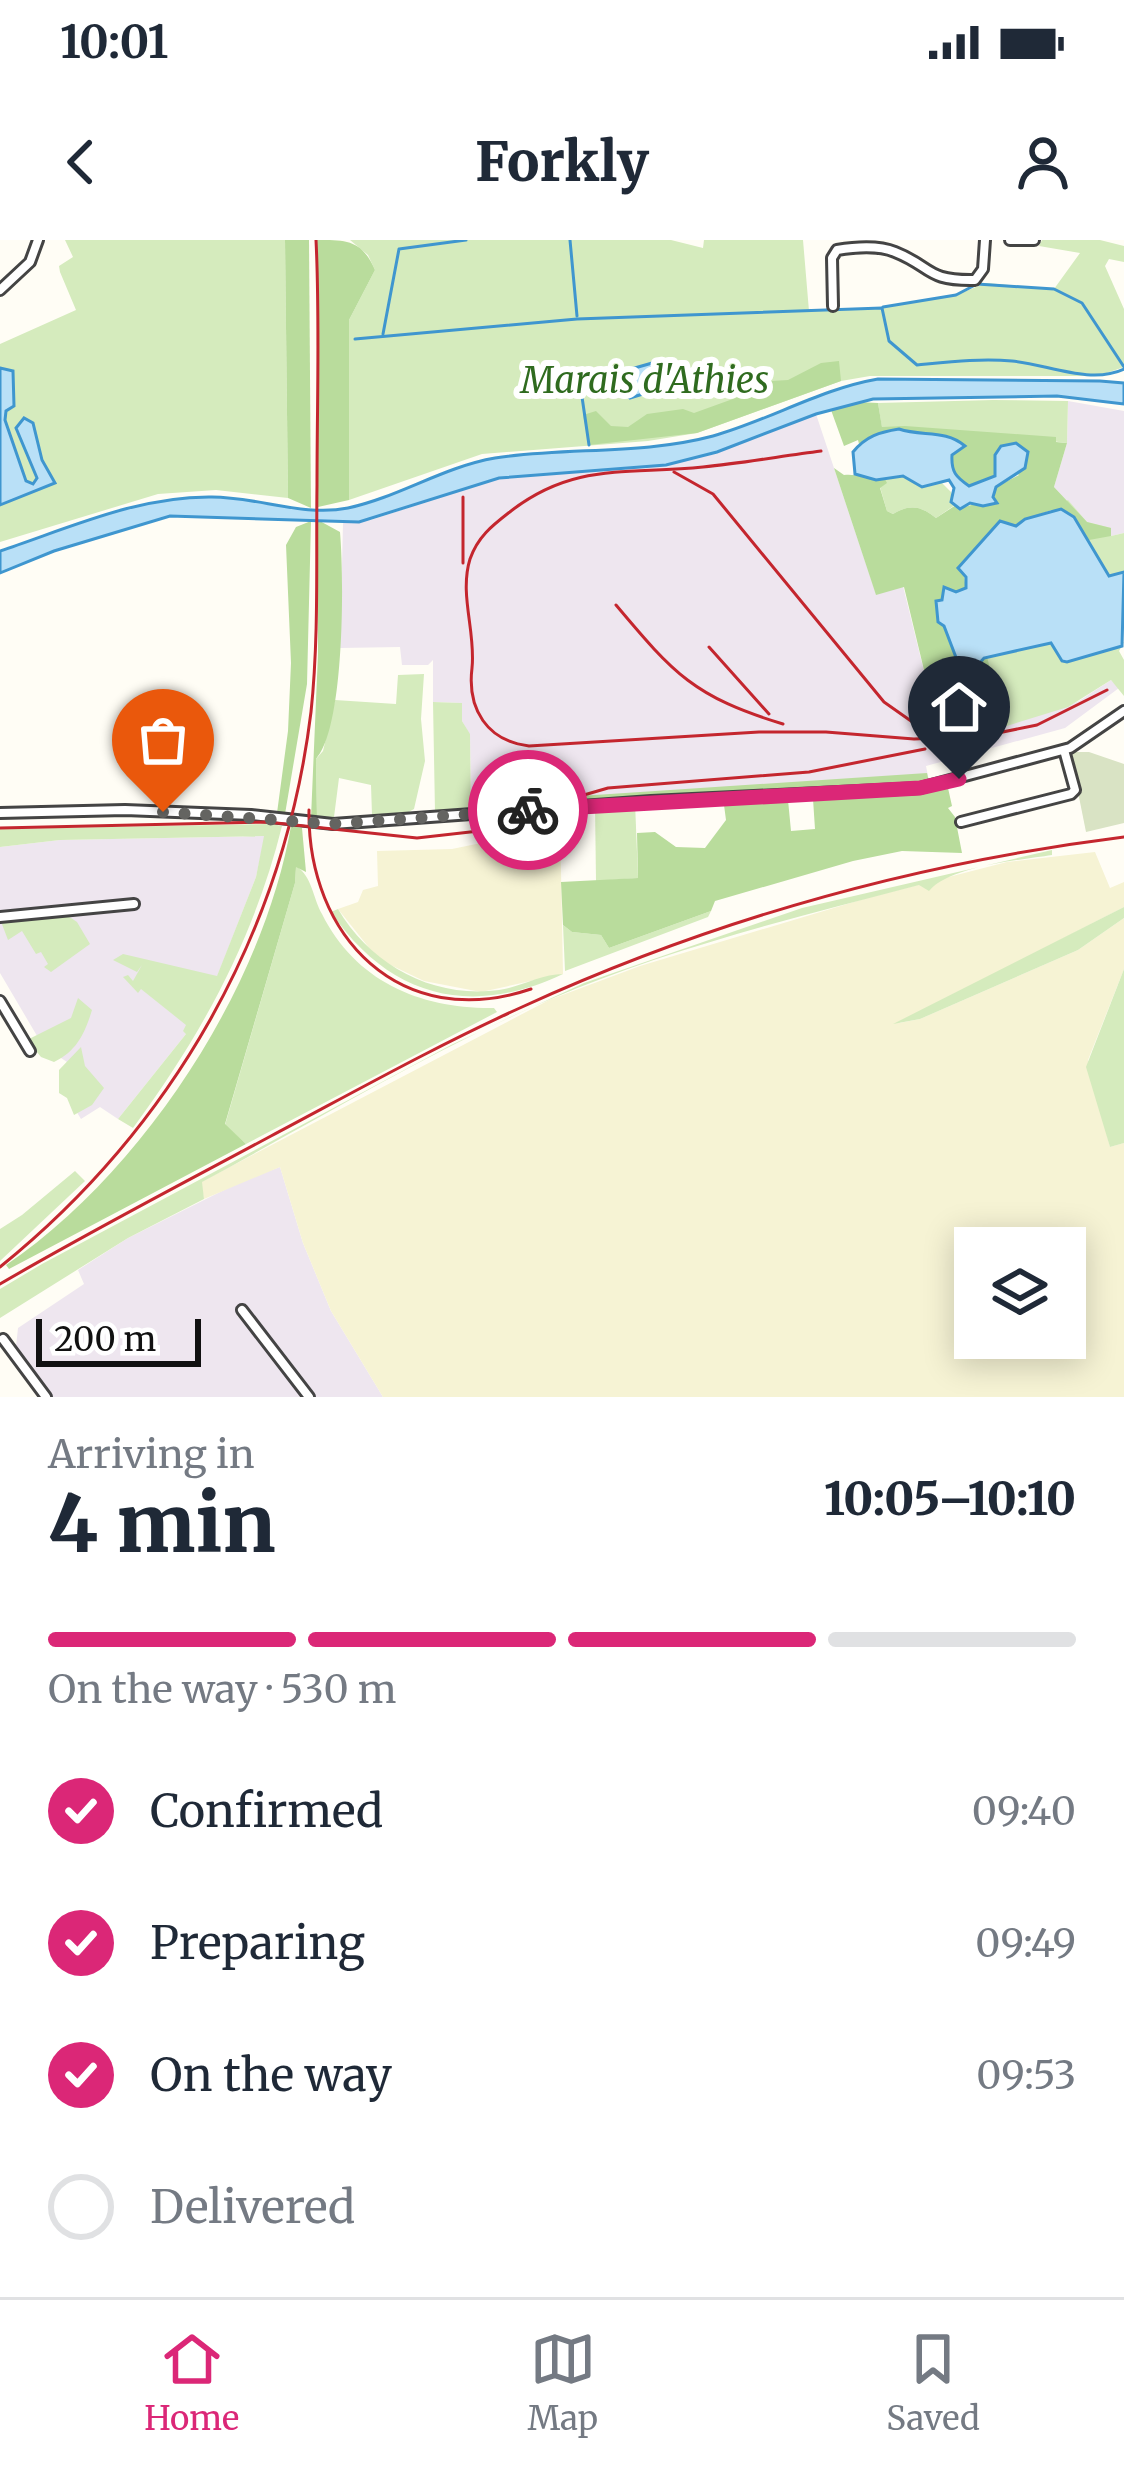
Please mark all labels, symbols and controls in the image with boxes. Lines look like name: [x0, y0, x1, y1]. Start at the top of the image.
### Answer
text: 10:01: [60, 14, 168, 70]
text: Forkly: [475, 128, 649, 196]
icon: back: [48, 129, 114, 195]
icon: person: [1010, 129, 1076, 195]
park label: Marais d'Athies: [519, 358, 769, 403]
pin: [908, 656, 1010, 779]
icon: home: [926, 674, 992, 740]
pin: [112, 689, 214, 812]
icon: bag: [130, 707, 196, 773]
courier: [468, 750, 588, 870]
icon: bike: [495, 777, 561, 843]
map controls: [954, 1227, 1086, 1359]
button: layers: [954, 1227, 1086, 1359]
scale bar: [36, 1313, 201, 1366]
text: 200 m: [54, 1319, 156, 1360]
text: Arriving in: [48, 1430, 255, 1479]
text: 10:05–10:10: [824, 1471, 1076, 1527]
text: 4 min: [48, 1475, 275, 1573]
text: On the way · 530 m: [48, 1665, 397, 1714]
icon: check: [48, 1778, 114, 1844]
text: Confirmed: [150, 1783, 383, 1839]
text: 09:40: [972, 1787, 1076, 1836]
icon: check: [48, 1910, 114, 1976]
text: Preparing: [150, 1915, 365, 1971]
text: 09:49: [975, 1919, 1076, 1968]
icon: check: [48, 2042, 114, 2108]
text: On the way: [150, 2047, 392, 2103]
text: 09:53: [976, 2051, 1076, 2100]
text: Delivered: [150, 2179, 355, 2235]
tab: Home: [144, 2326, 239, 2439]
tab: Map: [528, 2326, 598, 2439]
tab: Saved: [886, 2326, 980, 2439]

